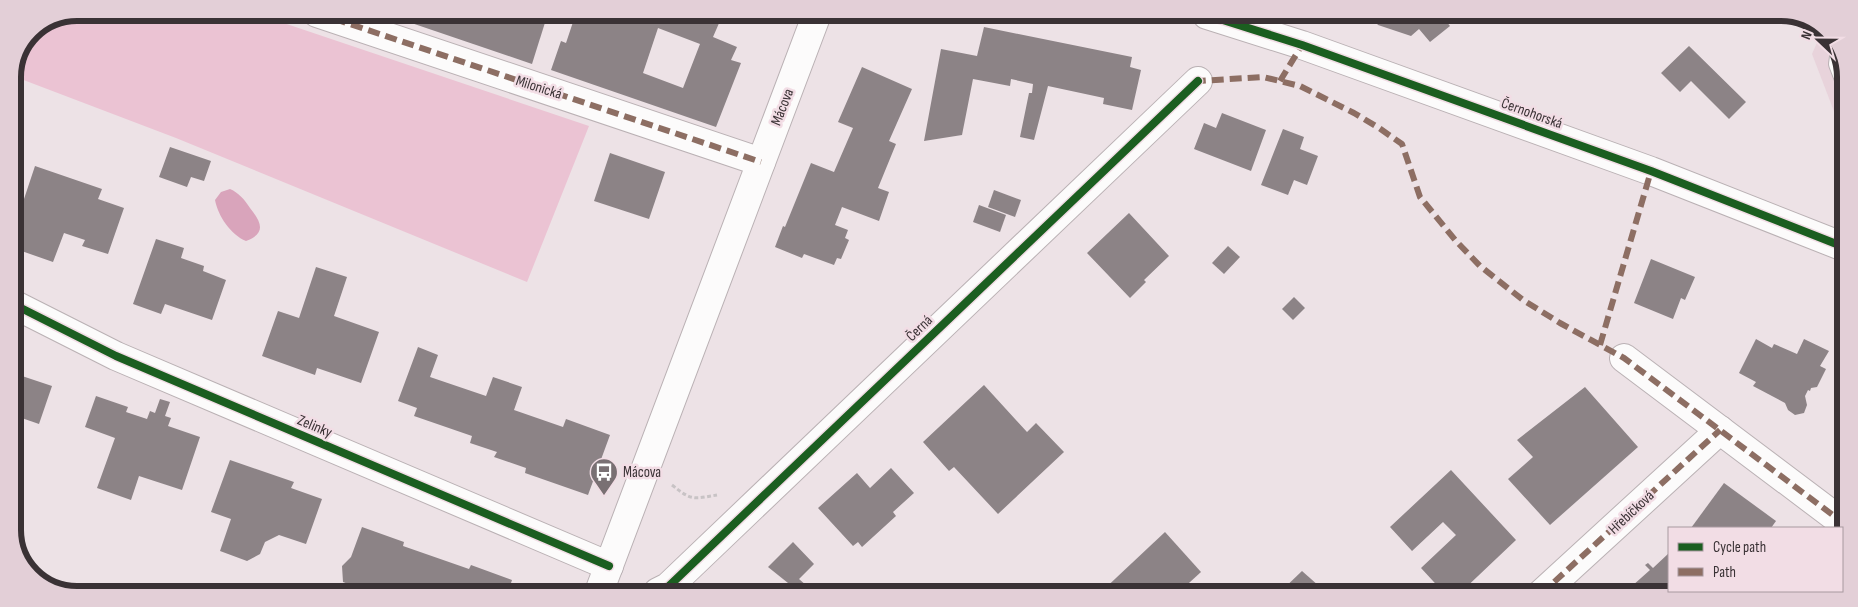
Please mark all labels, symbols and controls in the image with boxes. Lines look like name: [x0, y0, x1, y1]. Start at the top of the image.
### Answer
north arrow: [1793, 15, 1843, 65]
text: N: [1797, 29, 1816, 42]
street label: Milonická: [513, 71, 565, 104]
street label: Mácova: [767, 86, 798, 128]
street label: Černohorská: [1499, 94, 1565, 133]
street label: Černá: [902, 311, 937, 345]
street label: Zelinky: [295, 411, 335, 442]
bus stop icon: Mácova: [589, 457, 619, 496]
place label: Mácova: [623, 463, 661, 482]
street label: Hřebíčková: [1604, 486, 1658, 538]
legend: [1668, 527, 1843, 592]
text: Cycle path: [1713, 538, 1766, 557]
text: Path: [1713, 563, 1736, 582]

